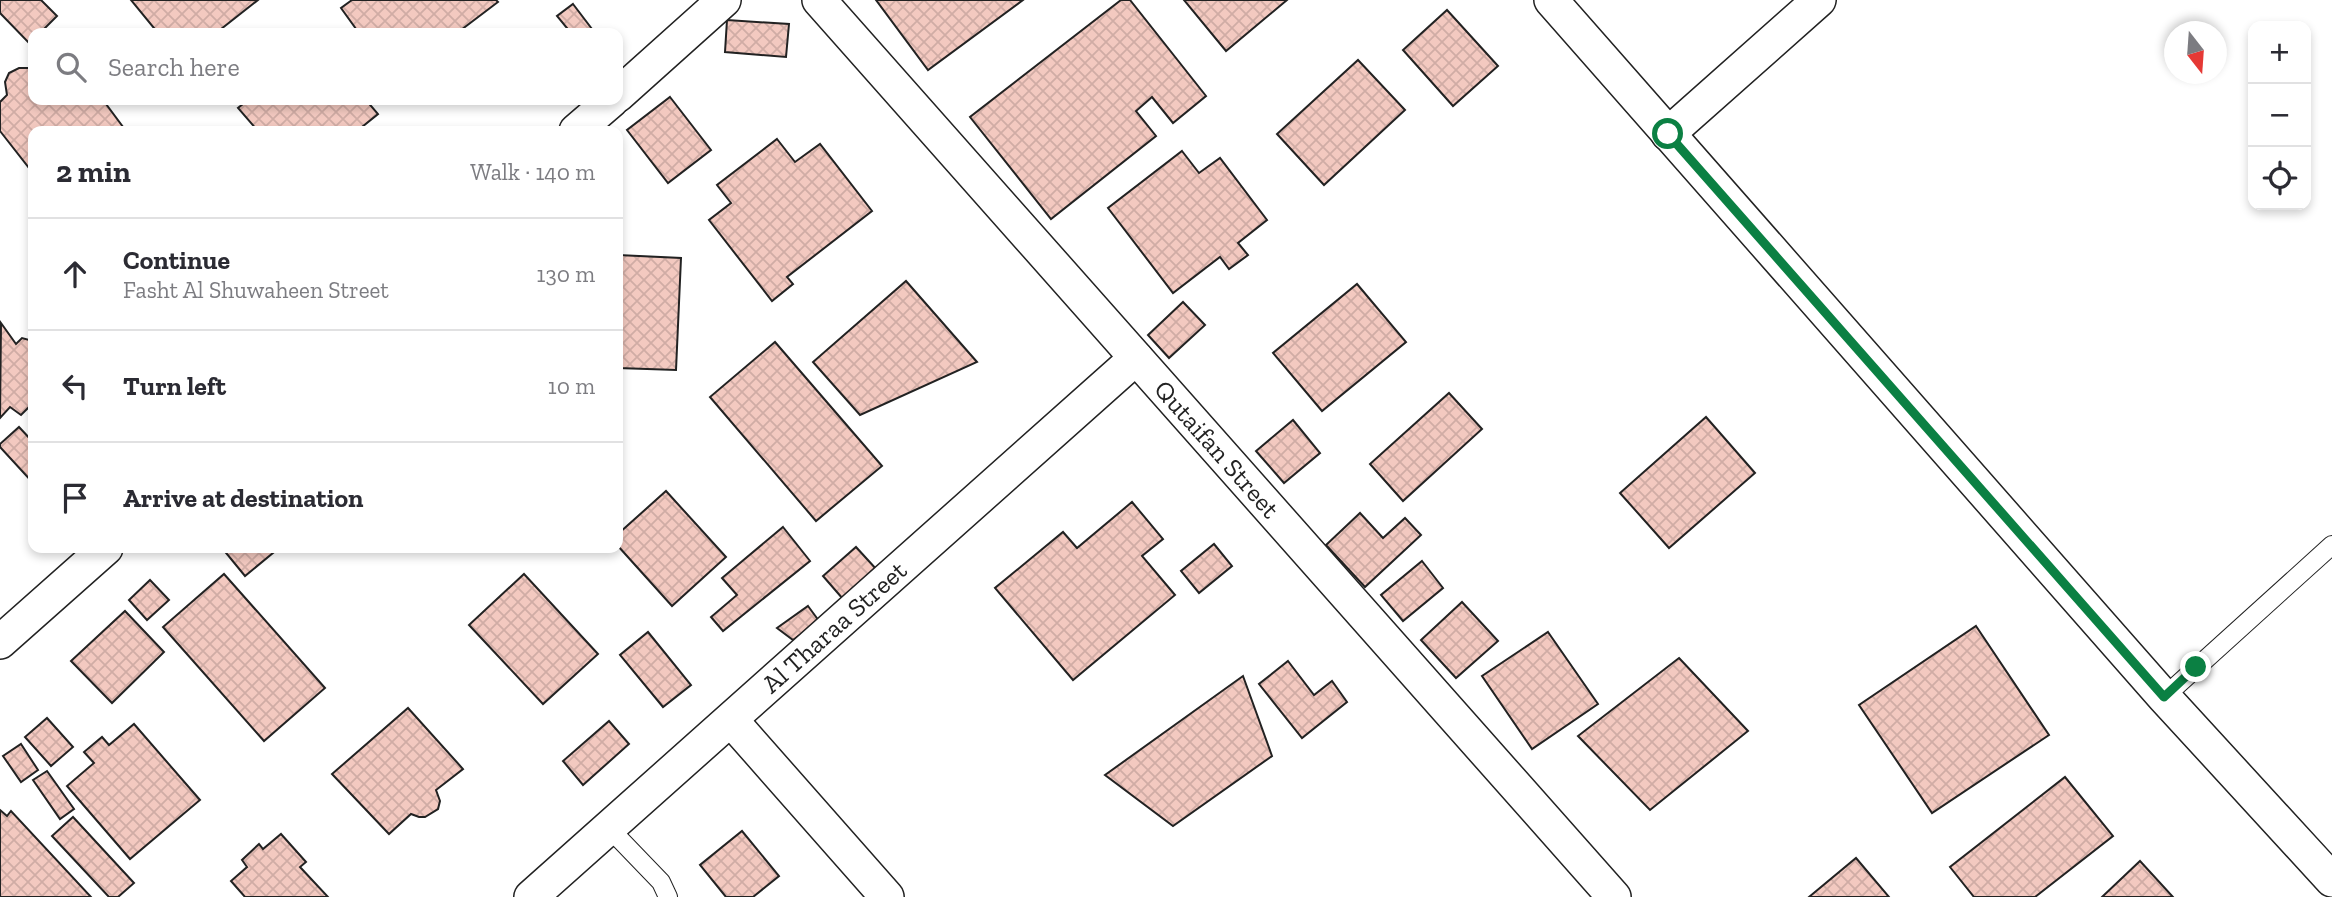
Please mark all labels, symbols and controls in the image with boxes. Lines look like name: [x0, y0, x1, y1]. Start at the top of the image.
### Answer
north arrow: [2164, 21, 2227, 84]
map controls: [2248, 21, 2311, 210]
button: +: [2248, 21, 2311, 84]
search box: [28, 28, 623, 105]
icon: search: [52, 48, 90, 86]
text: Search here: [108, 51, 240, 83]
button: −: [2248, 84, 2311, 147]
route start: [1652, 118, 1683, 149]
button: locate: [2248, 147, 2311, 210]
text: 2 min: [56, 154, 131, 190]
text: Walk · 140 m: [470, 158, 595, 186]
text: Continue: [123, 244, 230, 276]
icon: ahead: [56, 255, 94, 293]
text: 130 m: [537, 260, 595, 288]
text: Fasht Al Shuwaheen Street: [123, 276, 389, 304]
icon: left: [56, 367, 94, 405]
text: Turn left: [123, 370, 226, 402]
text: 10 m: [548, 372, 595, 400]
street label: Qutaifan Street: [1147, 374, 1287, 525]
icon: arrive: [56, 479, 94, 517]
text: Arrive at destination: [123, 482, 363, 514]
street label: Al Tharaa Street: [755, 554, 913, 700]
route end: [2180, 651, 2211, 682]

